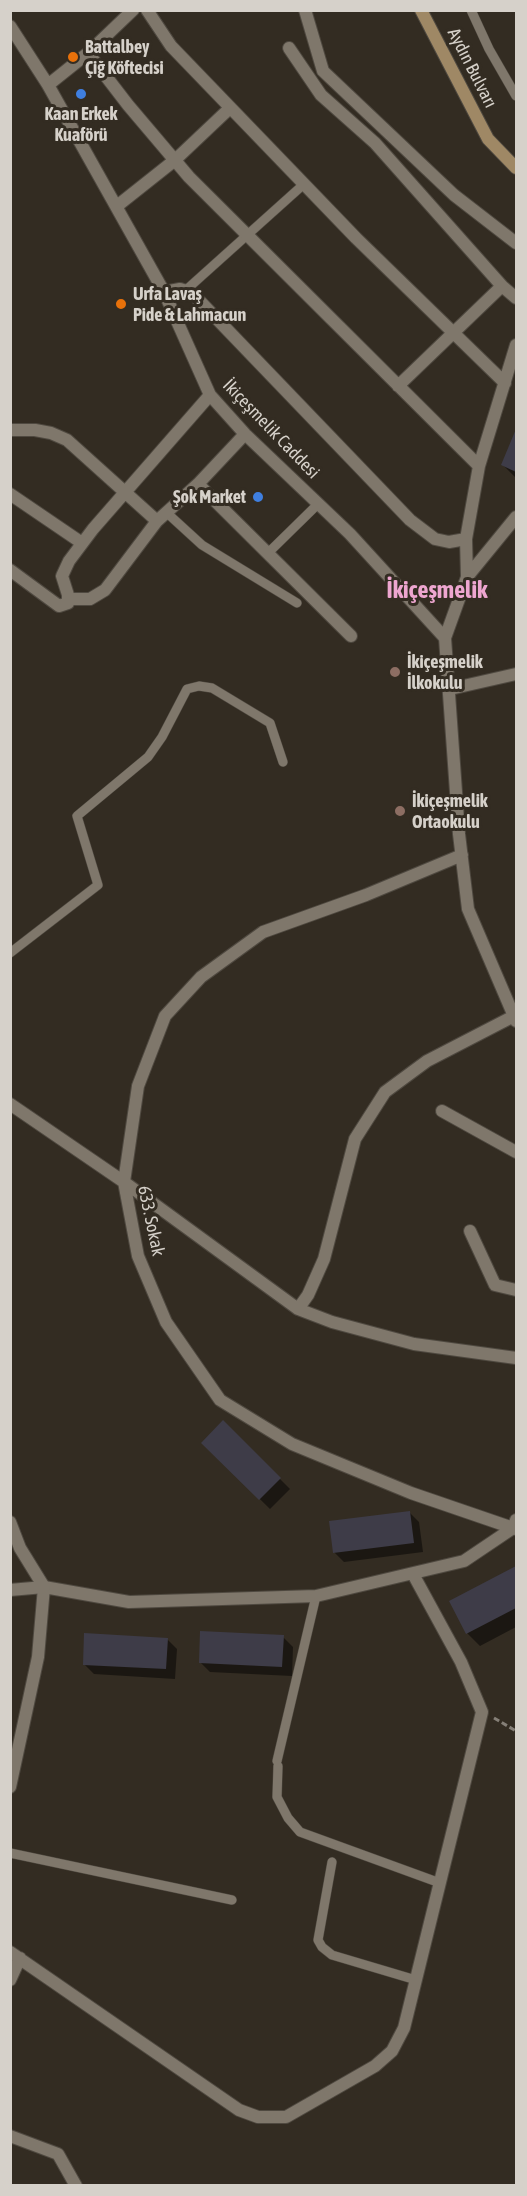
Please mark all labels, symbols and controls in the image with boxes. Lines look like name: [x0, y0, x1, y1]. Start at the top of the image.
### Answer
street label: Aydın Bulvarı: [443, 24, 501, 112]
place label: Battalbey Çiğ Köftecisi: [85, 36, 164, 78]
marker: Battalbey Çiğ Köftecisi: [66, 50, 80, 64]
marker: Kaan Erkek Kuaförü: [74, 87, 88, 101]
place label: Kaan Erkek Kuaförü: [44, 103, 118, 146]
place label: Urfa Lavaş Pide & Lahmacun: [133, 283, 246, 326]
marker: Urfa Lavaş Pide & Lahmacun: [114, 297, 128, 311]
street label: İkiçeşmelik Caddesi: [218, 375, 324, 483]
place label: Şok Market: [173, 486, 246, 508]
marker: Şok Market: [251, 490, 265, 504]
district label: İkiçeşmelik: [387, 576, 487, 604]
place label: İkiçeşmelik İlkokulu: [407, 651, 483, 694]
marker: İkiçeşmelik İlkokulu: [388, 665, 402, 679]
place label: İkiçeşmelik Ortaokulu: [412, 790, 488, 832]
marker: İkiçeşmelik Ortaokulu: [393, 804, 407, 818]
street label: 633. Sokak: [133, 1184, 169, 1258]

